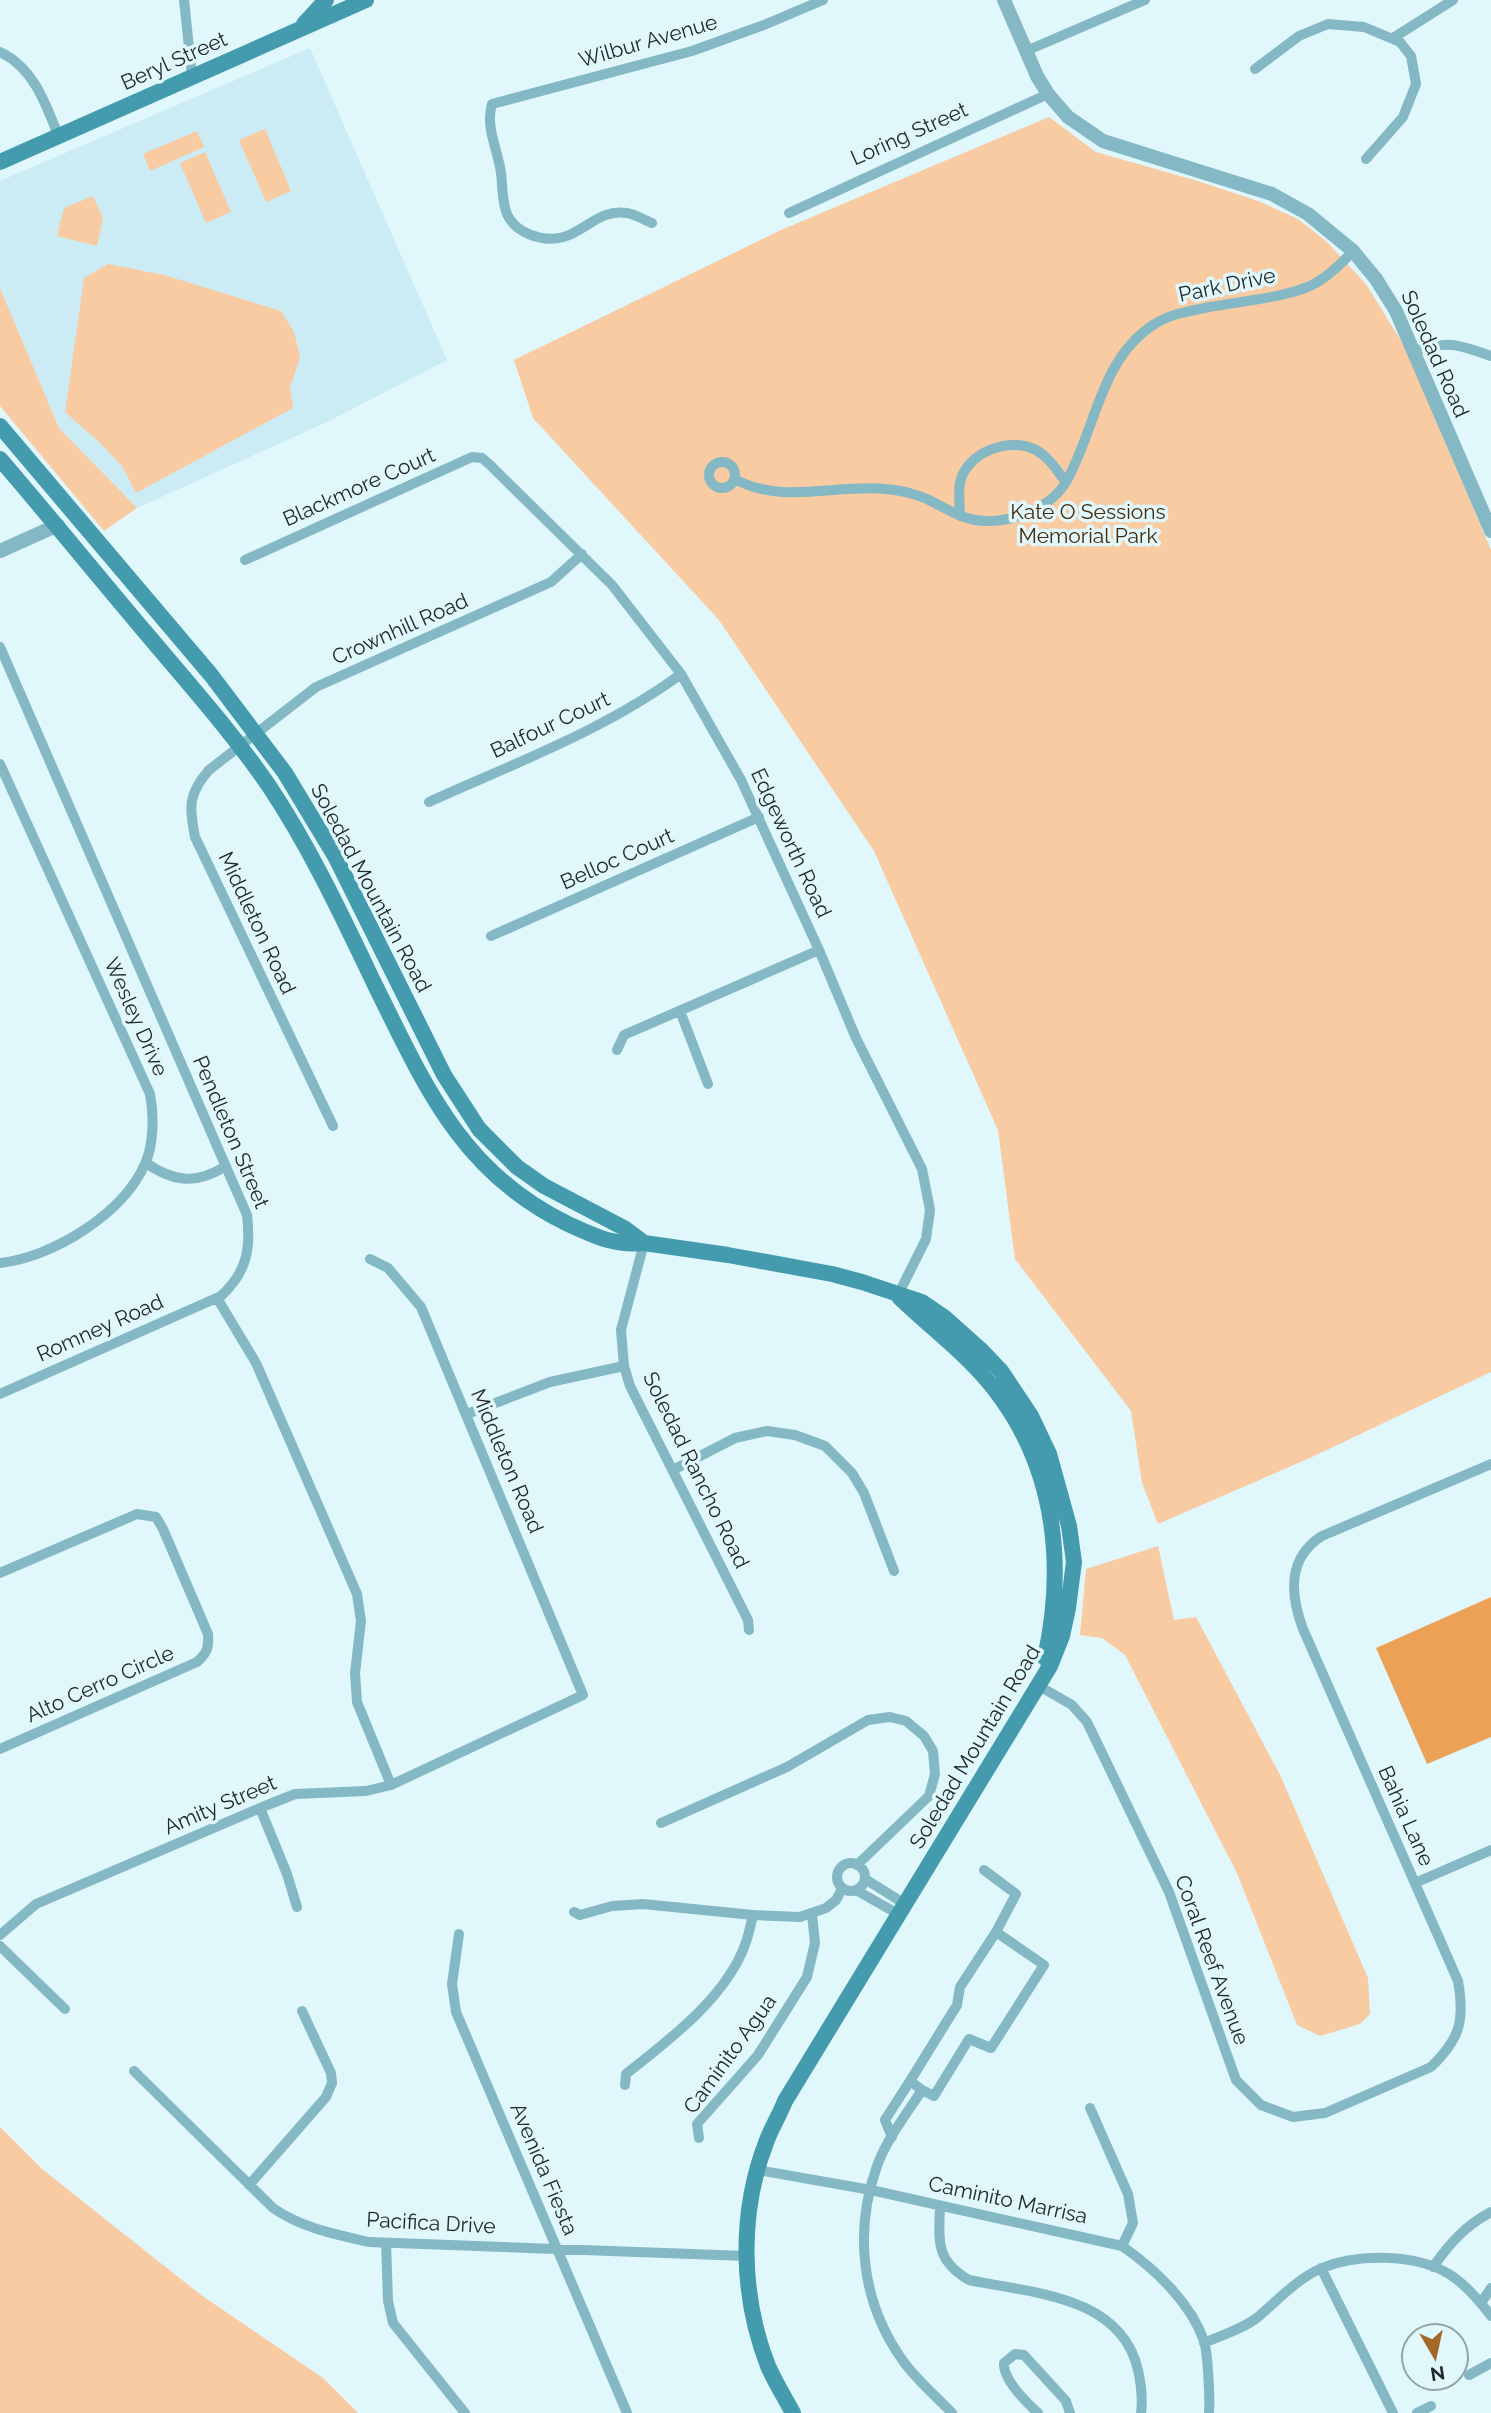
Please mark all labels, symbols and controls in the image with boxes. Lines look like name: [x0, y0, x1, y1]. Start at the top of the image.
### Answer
street label: Wilbur Avenue: [576, 9, 720, 72]
street label: Beryl Street: [117, 26, 231, 95]
street label: Loring Street: [847, 97, 971, 170]
street label: Park Drive: [1176, 262, 1278, 307]
street label: Soledad Road: [1396, 286, 1475, 421]
street label: Blackmore Court: [279, 442, 439, 531]
park label: Kate O Sessions Memorial Park: [1010, 499, 1166, 548]
street label: Crownhill Road: [328, 587, 472, 670]
street label: Balfour Court: [486, 686, 613, 763]
street label: Edgeworth Road: [746, 764, 837, 922]
street label: Soledad Mountain Road: [306, 779, 437, 996]
street label: Belloc Court: [556, 823, 677, 895]
street label: Middleton Road: [214, 848, 301, 998]
street label: Wesley Drive: [99, 954, 174, 1080]
street label: Pendleton Street: [188, 1052, 275, 1212]
street label: Romney Road: [33, 1288, 167, 1367]
street label: Soledad Rancho Road: [638, 1367, 755, 1572]
street label: Middleton Road: [466, 1385, 549, 1537]
street label: Alto Cerro Circle: [22, 1640, 178, 1727]
street label: Soledad Mountain Road: [904, 1641, 1045, 1853]
street label: Bahia Lane: [1373, 1762, 1440, 1870]
street label: Amity Street: [160, 1770, 280, 1839]
street label: Coral Reef Avenue: [1170, 1872, 1255, 2048]
street label: Caminito Agua: [678, 1989, 781, 2118]
street label: Avenida Fiesta: [505, 2099, 584, 2239]
street label: Caminito Marrisa: [926, 2170, 1090, 2229]
street label: Pacifica Drive: [366, 2207, 496, 2238]
north arrow: [1400, 2322, 1470, 2392]
text: N: [1429, 2362, 1447, 2386]

